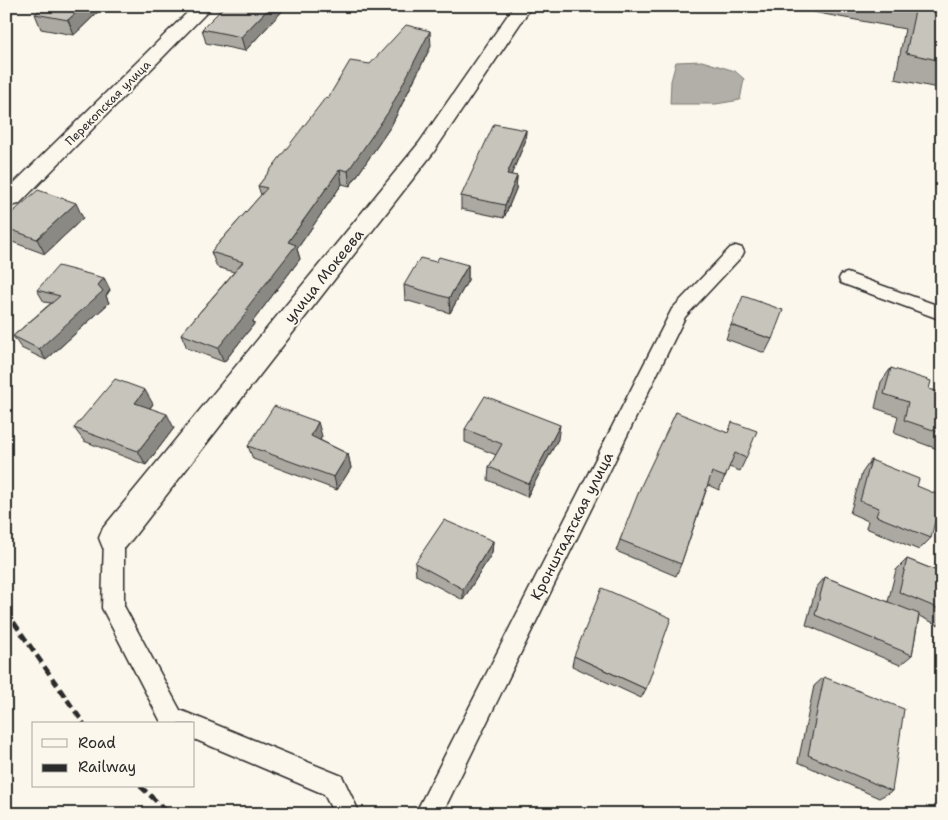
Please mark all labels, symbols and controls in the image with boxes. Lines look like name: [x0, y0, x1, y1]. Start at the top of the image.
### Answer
street label: Перекопская улица: [62, 56, 155, 149]
street label: улица Мокеева: [280, 224, 369, 327]
street label: Кронштадтская улица: [526, 448, 618, 603]
legend: [32, 722, 195, 788]
text: Road: [78, 733, 116, 753]
text: Railway: [78, 757, 136, 777]

